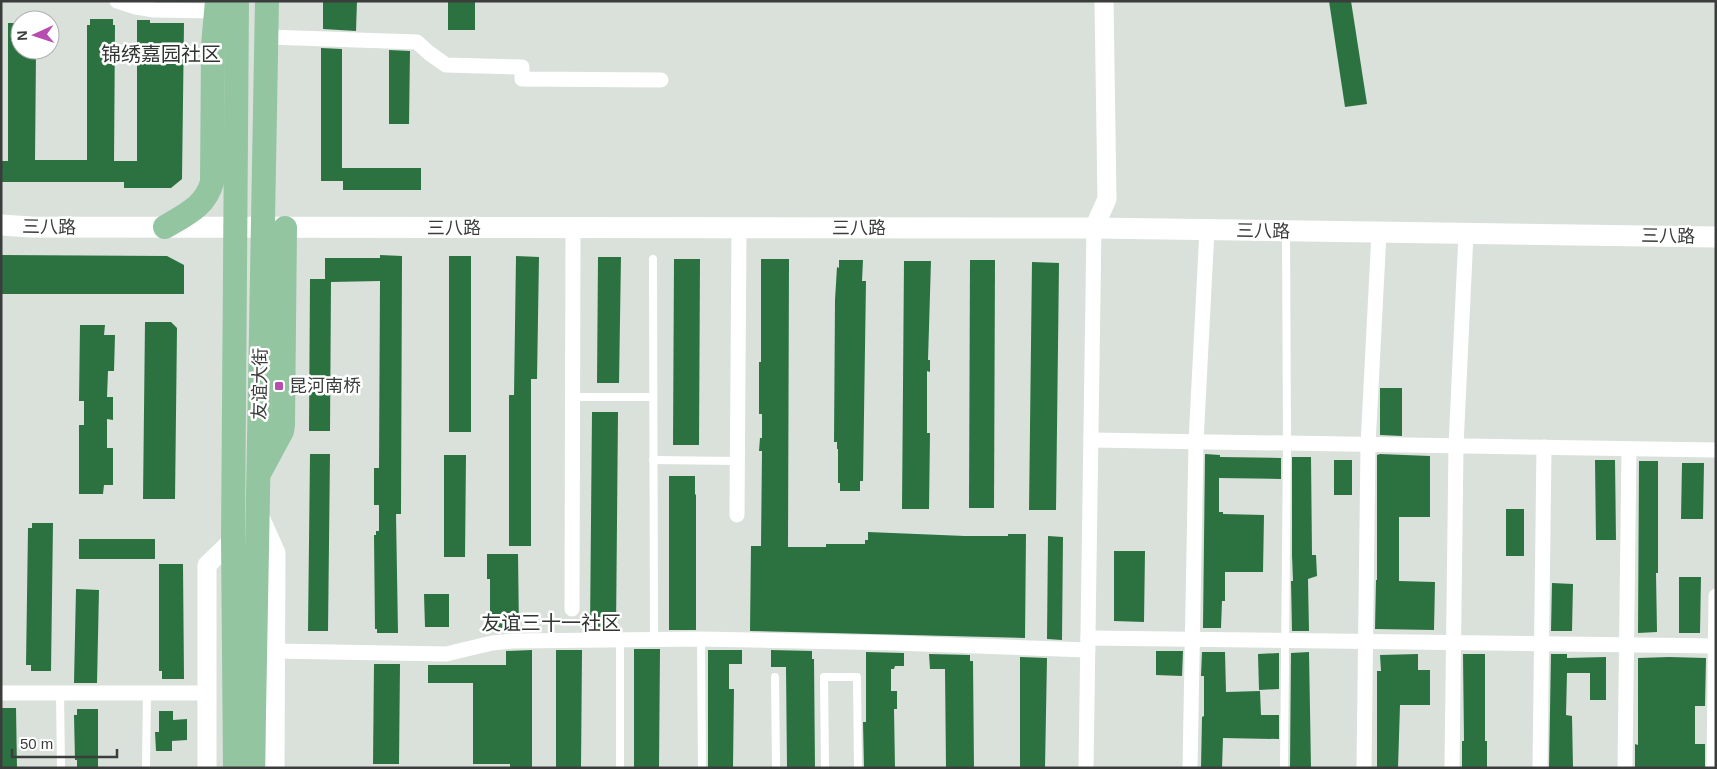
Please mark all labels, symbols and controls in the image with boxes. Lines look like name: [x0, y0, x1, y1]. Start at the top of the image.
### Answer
north arrow: [10, 10, 60, 60]
text: N: [14, 30, 30, 41]
district label: 锦绣嘉园社区: [101, 43, 221, 65]
street label: 三八路: [22, 217, 76, 237]
street label: 三八路: [427, 218, 481, 238]
street label: 三八路: [832, 218, 886, 238]
street label: 三八路: [1236, 221, 1290, 241]
street label: 三八路: [1641, 226, 1695, 246]
street label: 友谊大街: [249, 348, 271, 420]
place label: 昆河南桥: [289, 376, 361, 396]
marker: 昆河南桥: [273, 380, 285, 392]
district label: 友谊三十一社区: [481, 612, 621, 634]
scale bar: [12, 726, 118, 758]
text: 50 m: [20, 735, 53, 752]

